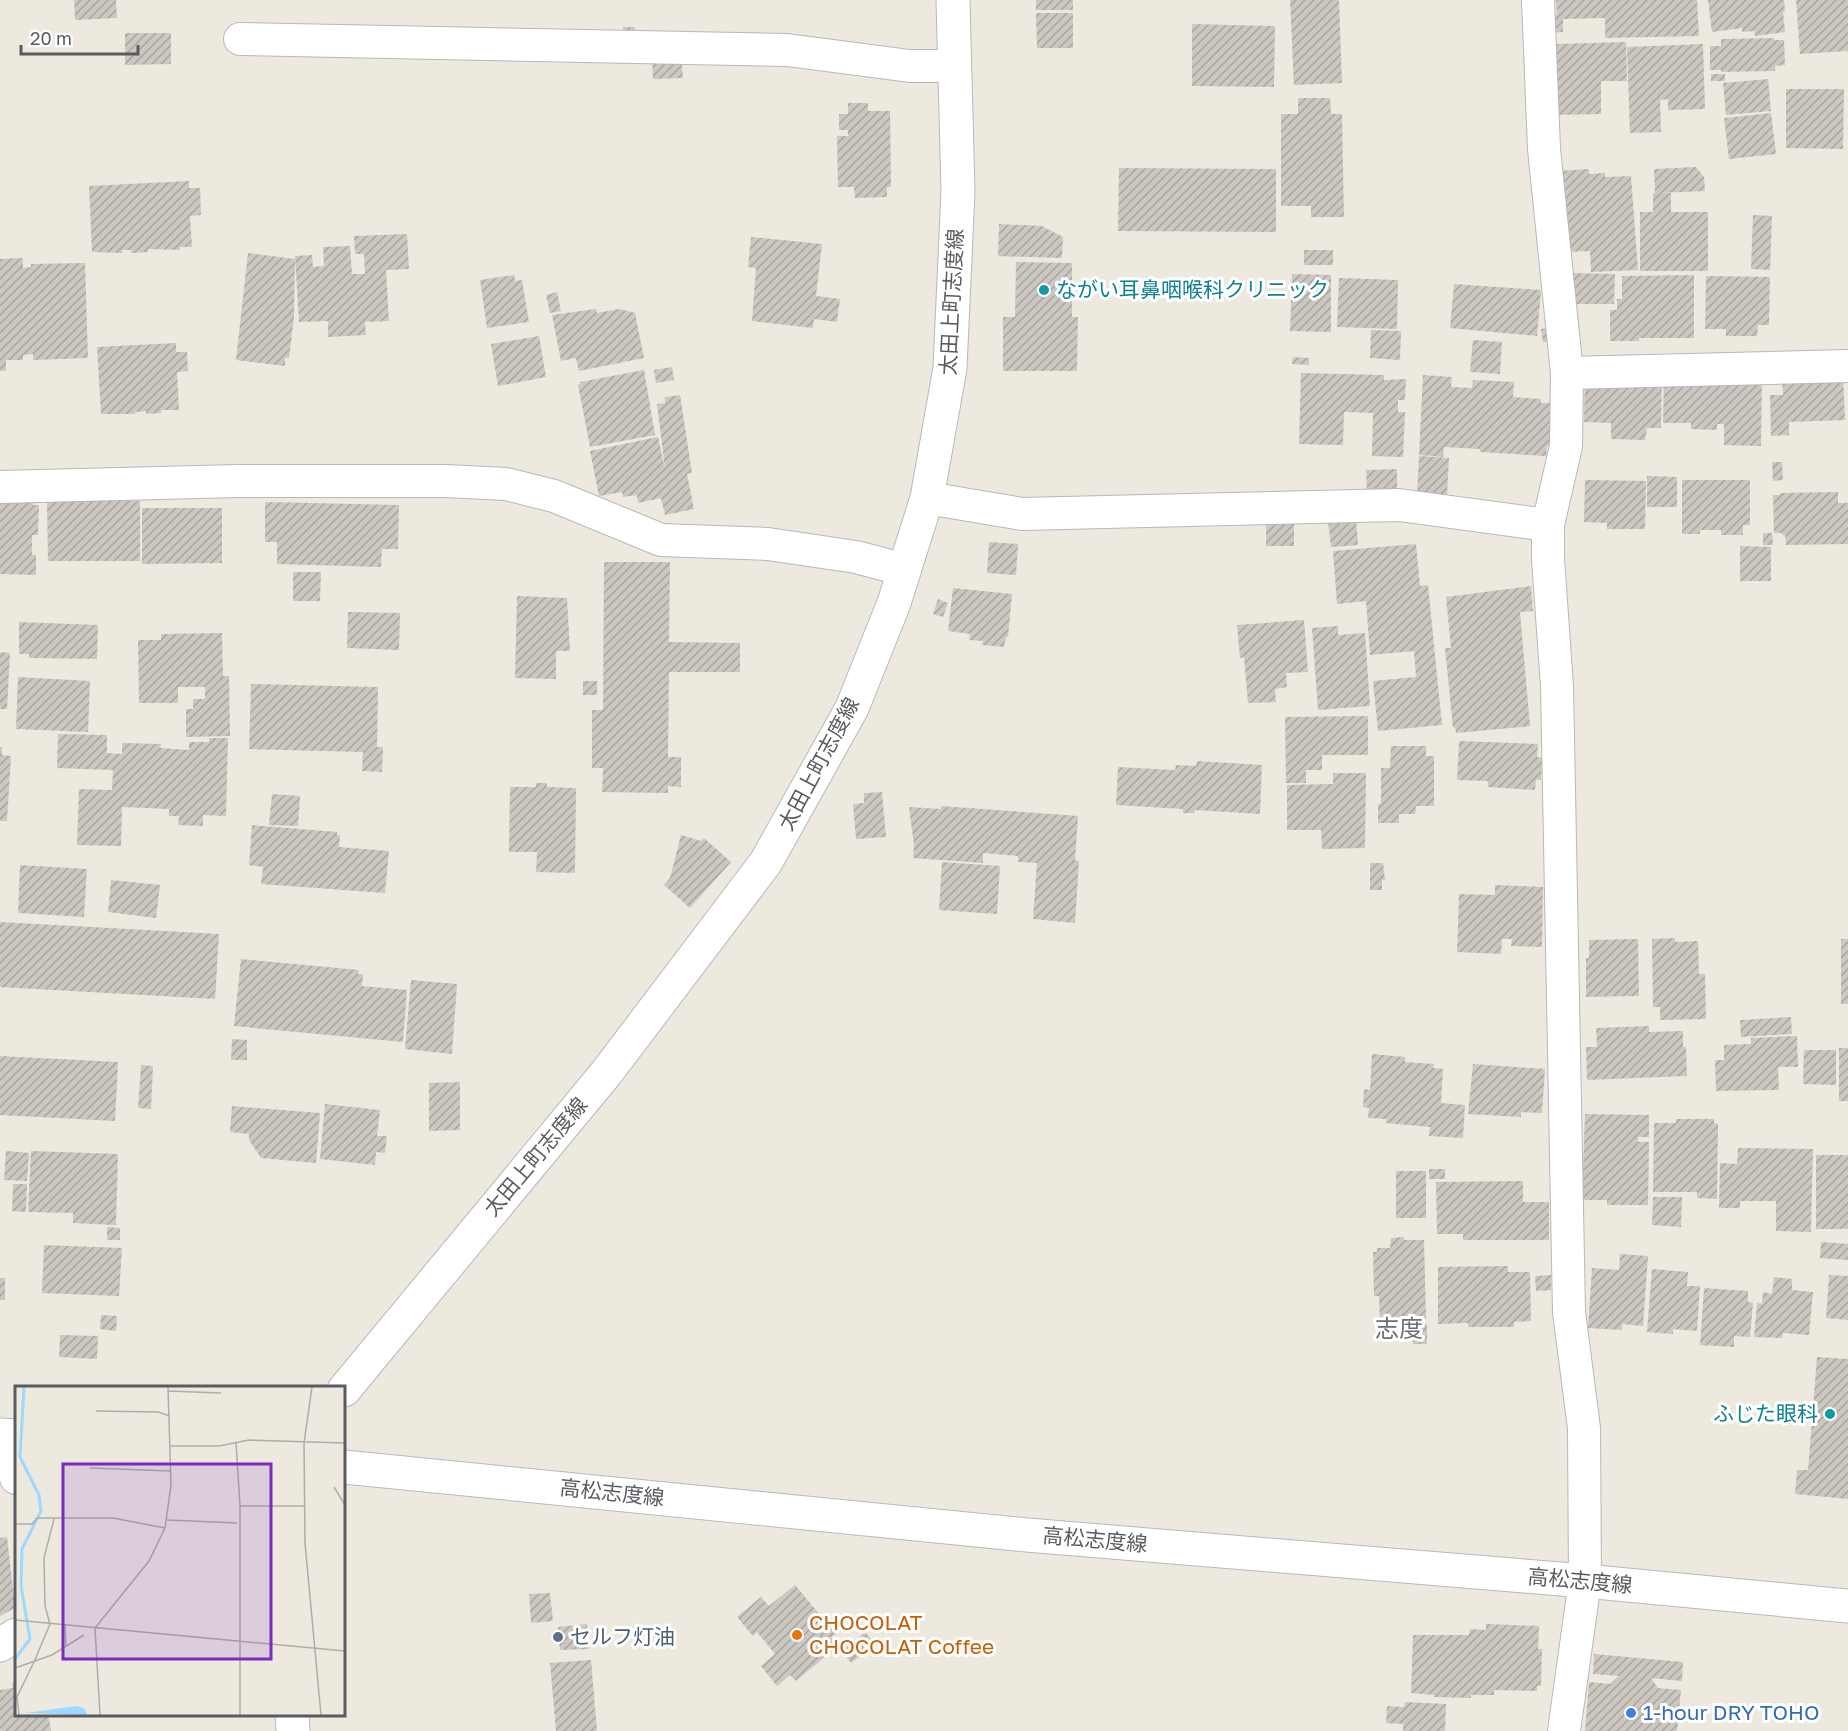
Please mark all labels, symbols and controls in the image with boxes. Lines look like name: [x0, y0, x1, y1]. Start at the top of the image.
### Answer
scale bar: [21, 18, 138, 56]
text: 20 m: [30, 27, 72, 49]
street label: 太田上町志度線: [934, 228, 968, 376]
place label: ながい耳鼻咽喉科クリニック: [1056, 276, 1329, 302]
marker: ながい耳鼻咽喉科クリニック: [1037, 283, 1051, 297]
street label: 太田上町志度線: [772, 693, 864, 835]
street label: 太田上町志度線: [478, 1092, 592, 1221]
district label: 志度: [1375, 1313, 1423, 1342]
inset map: [15, 1386, 345, 1716]
place label: ふじた眼科: [1713, 1400, 1818, 1426]
marker: ふじた眼科: [1823, 1407, 1837, 1421]
street label: 高松志度線: [559, 1474, 666, 1510]
street label: 高松志度線: [1042, 1521, 1149, 1557]
street label: 高松志度線: [1527, 1562, 1634, 1598]
place label: CHOCOLAT CHOCOLAT Coffee: [809, 1609, 994, 1659]
place label: セルフ灯油: [570, 1623, 675, 1649]
marker: CHOCOLAT CHOCOLAT Coffee: [790, 1628, 804, 1642]
marker: セルフ灯油: [551, 1630, 565, 1644]
place label: 1-hour DRY TOHO: [1643, 1699, 1820, 1725]
marker: 1-hour DRY TOHO: [1624, 1706, 1638, 1720]

